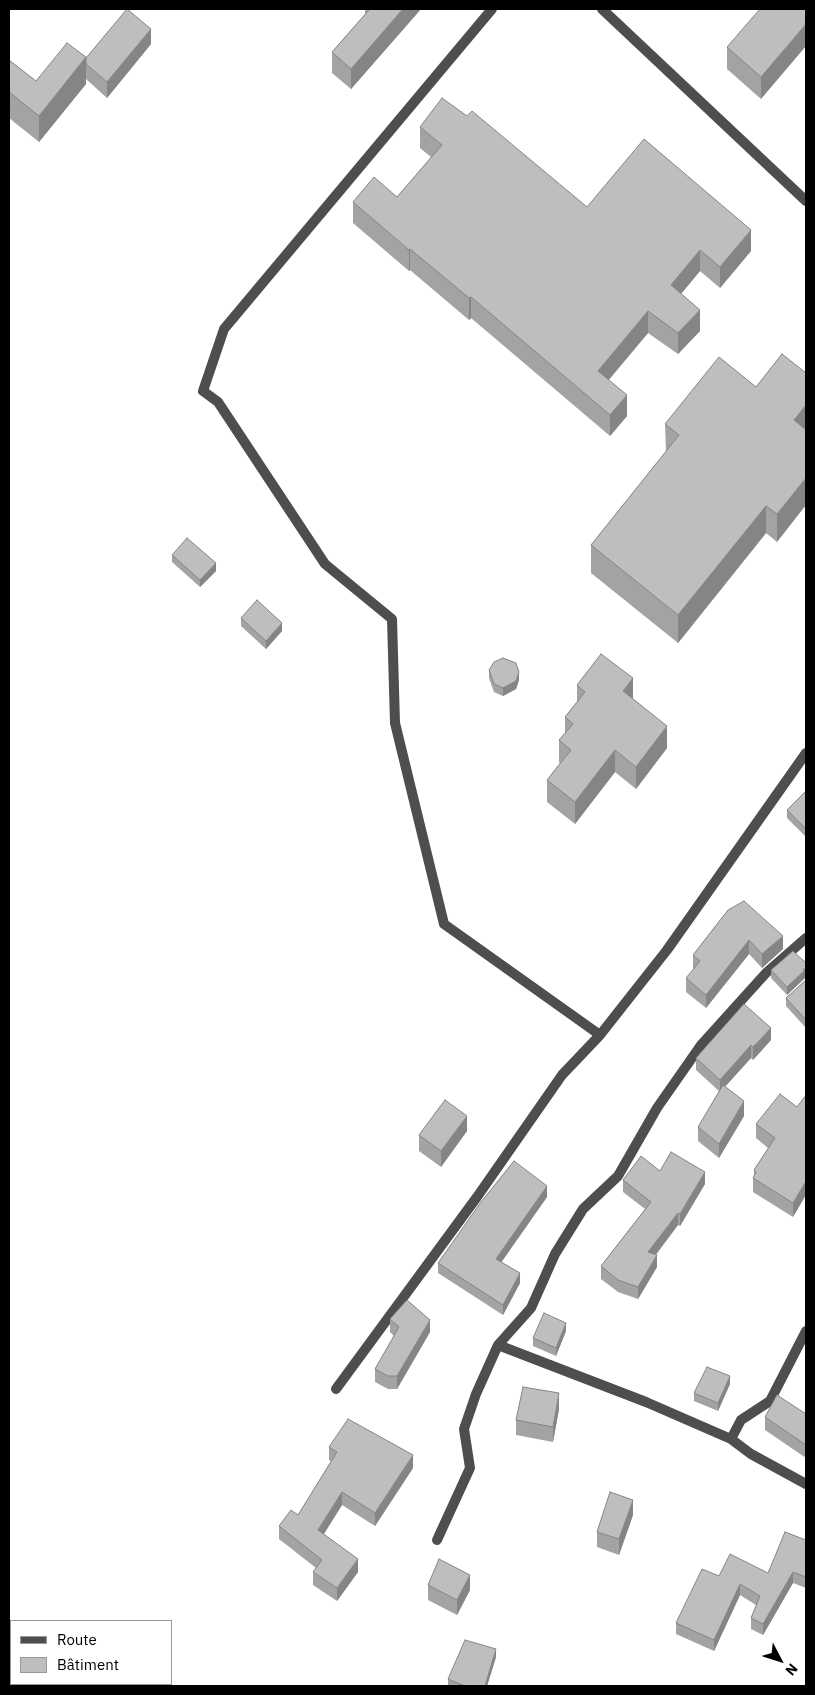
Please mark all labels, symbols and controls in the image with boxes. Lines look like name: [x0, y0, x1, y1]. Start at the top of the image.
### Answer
legend: [10, 1620, 172, 1685]
text: Route: [57, 1630, 97, 1649]
north arrow: [755, 1635, 805, 1685]
text: Bâtiment: [57, 1655, 119, 1674]
text: N: [781, 1660, 802, 1679]

